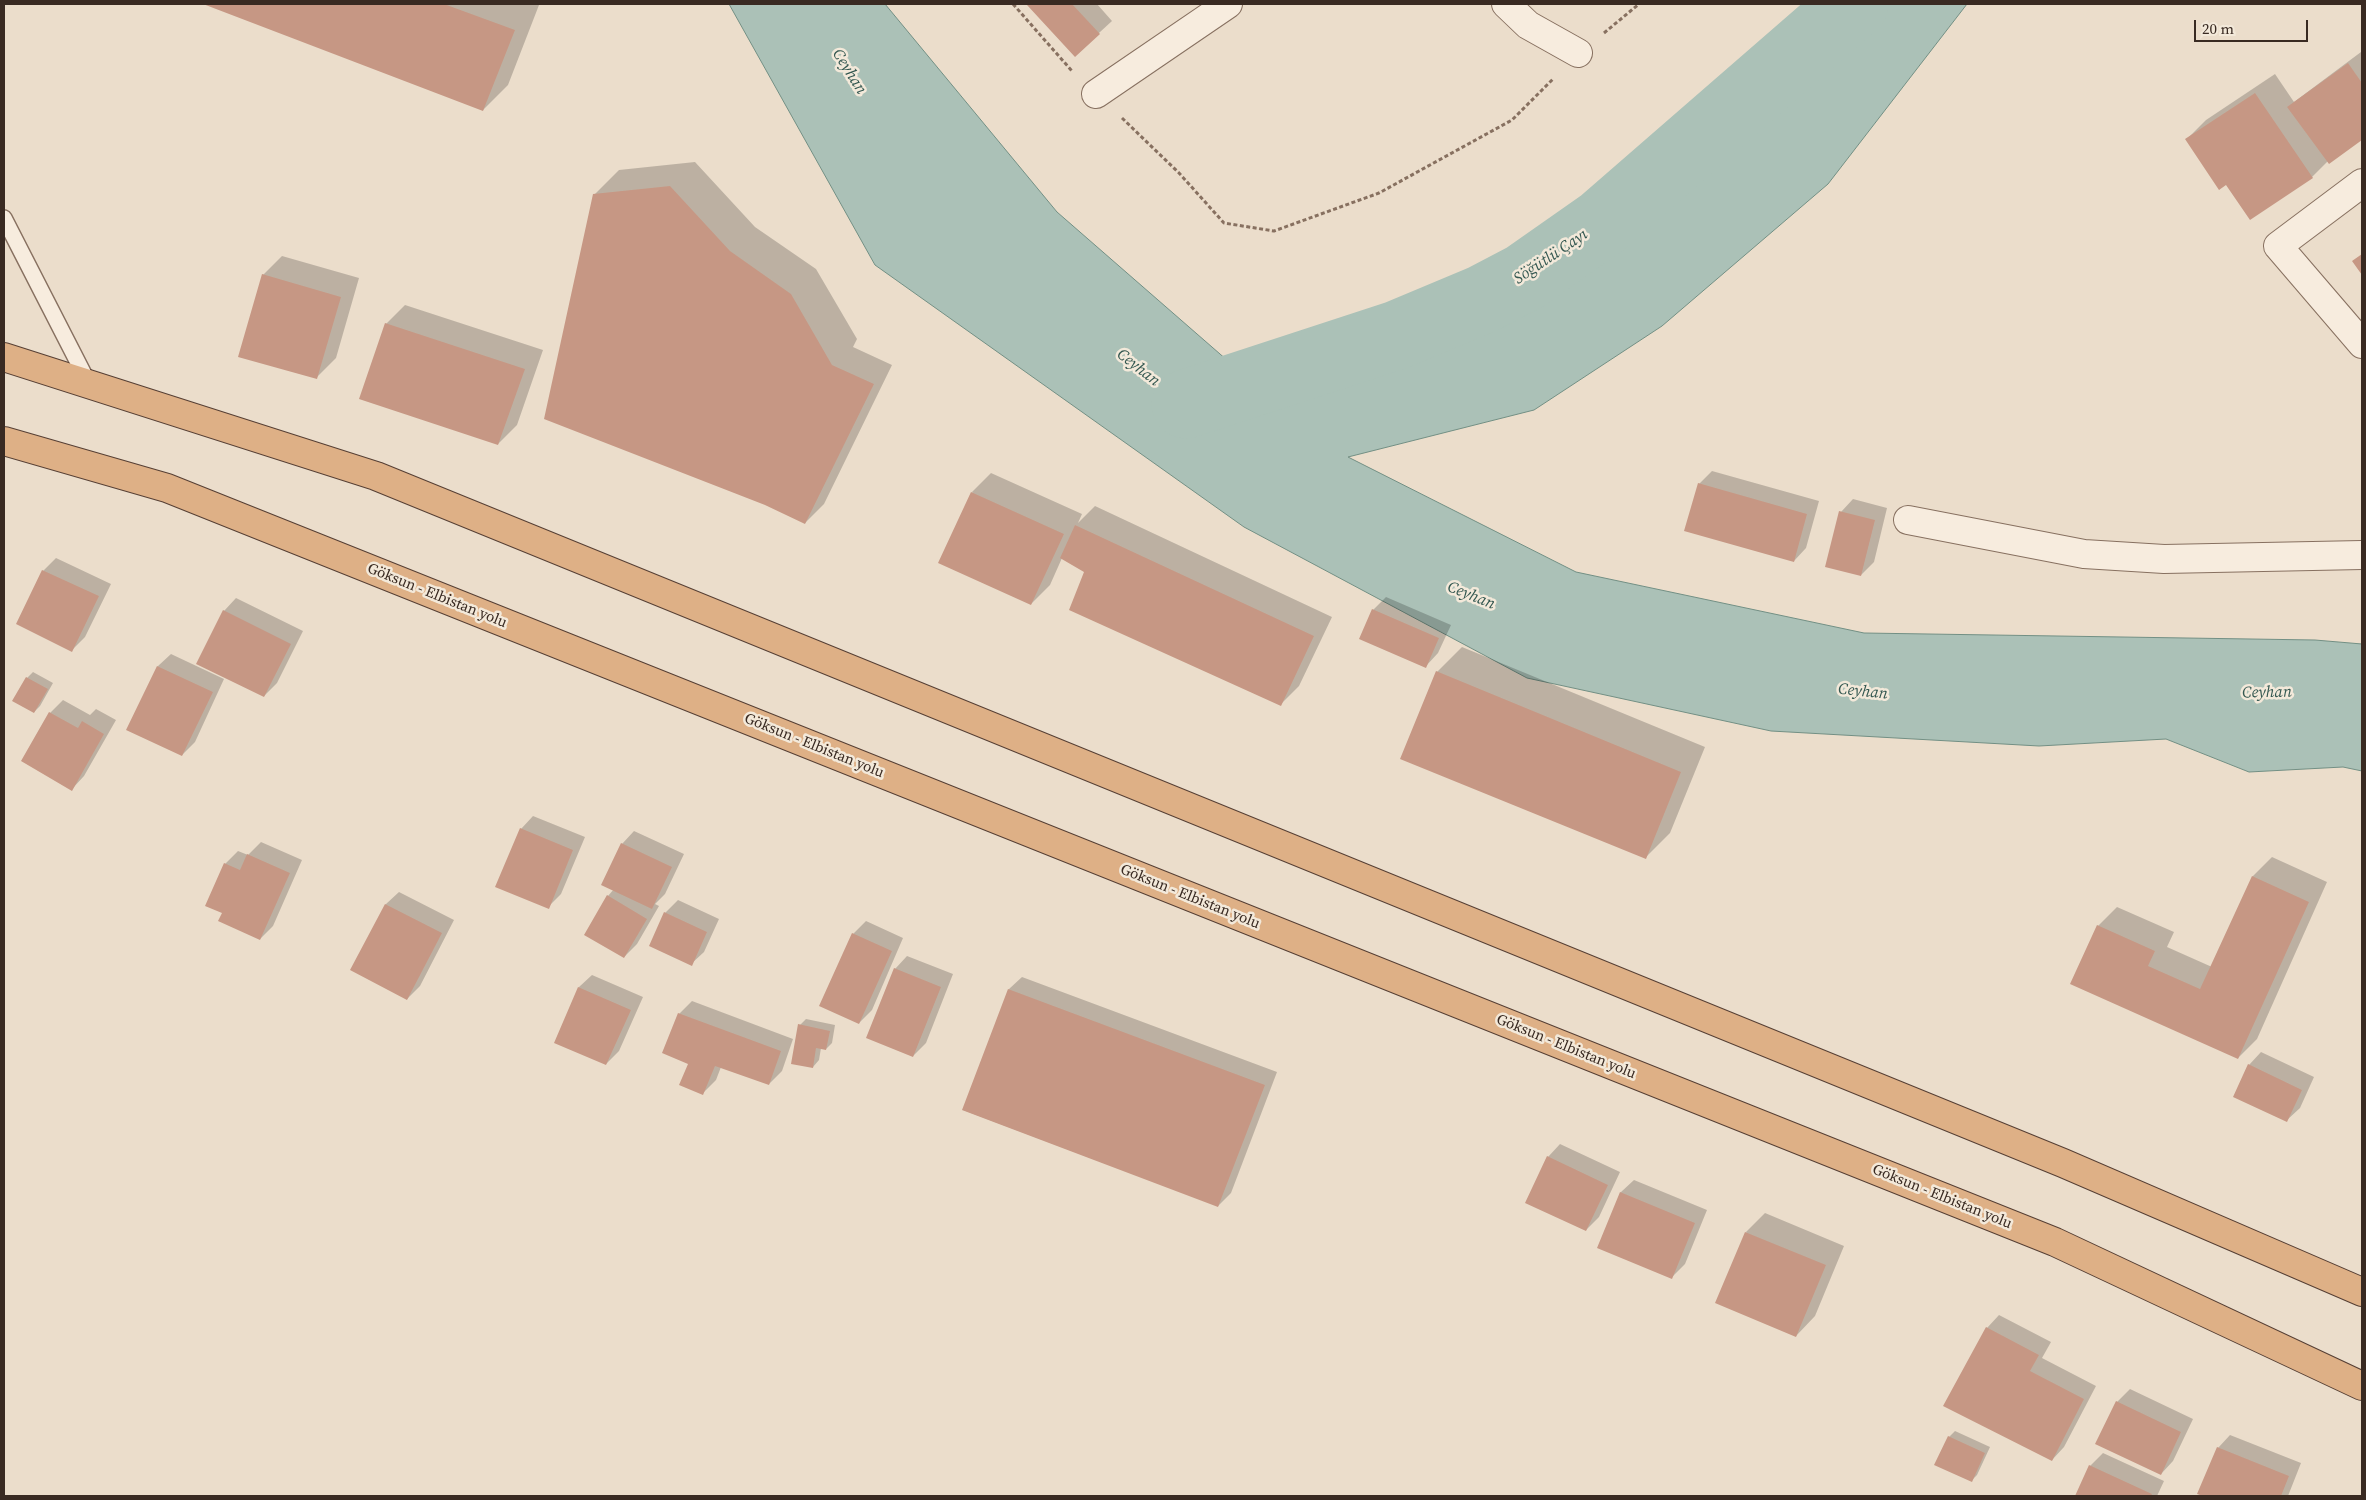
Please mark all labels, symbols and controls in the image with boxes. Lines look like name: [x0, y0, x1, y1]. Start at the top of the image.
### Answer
scale bar: [2196, 10, 2310, 42]
text: 20 m: [2202, 18, 2234, 39]
water label: Ceyhan: [828, 46, 870, 98]
water label: Söğütlü Çayı: [1510, 225, 1592, 289]
water label: Ceyhan: [1113, 345, 1163, 391]
street label: Göksun - Elbistan yolu: [365, 560, 509, 632]
water label: Ceyhan: [1444, 578, 1498, 614]
water label: Ceyhan: [1837, 680, 1889, 704]
water label: Ceyhan: [2242, 683, 2292, 703]
street label: Göksun - Elbistan yolu: [742, 710, 886, 782]
street label: Göksun - Elbistan yolu: [1118, 861, 1262, 933]
street label: Göksun - Elbistan yolu: [1494, 1011, 1638, 1083]
street label: Göksun - Elbistan yolu: [1870, 1161, 2014, 1233]

